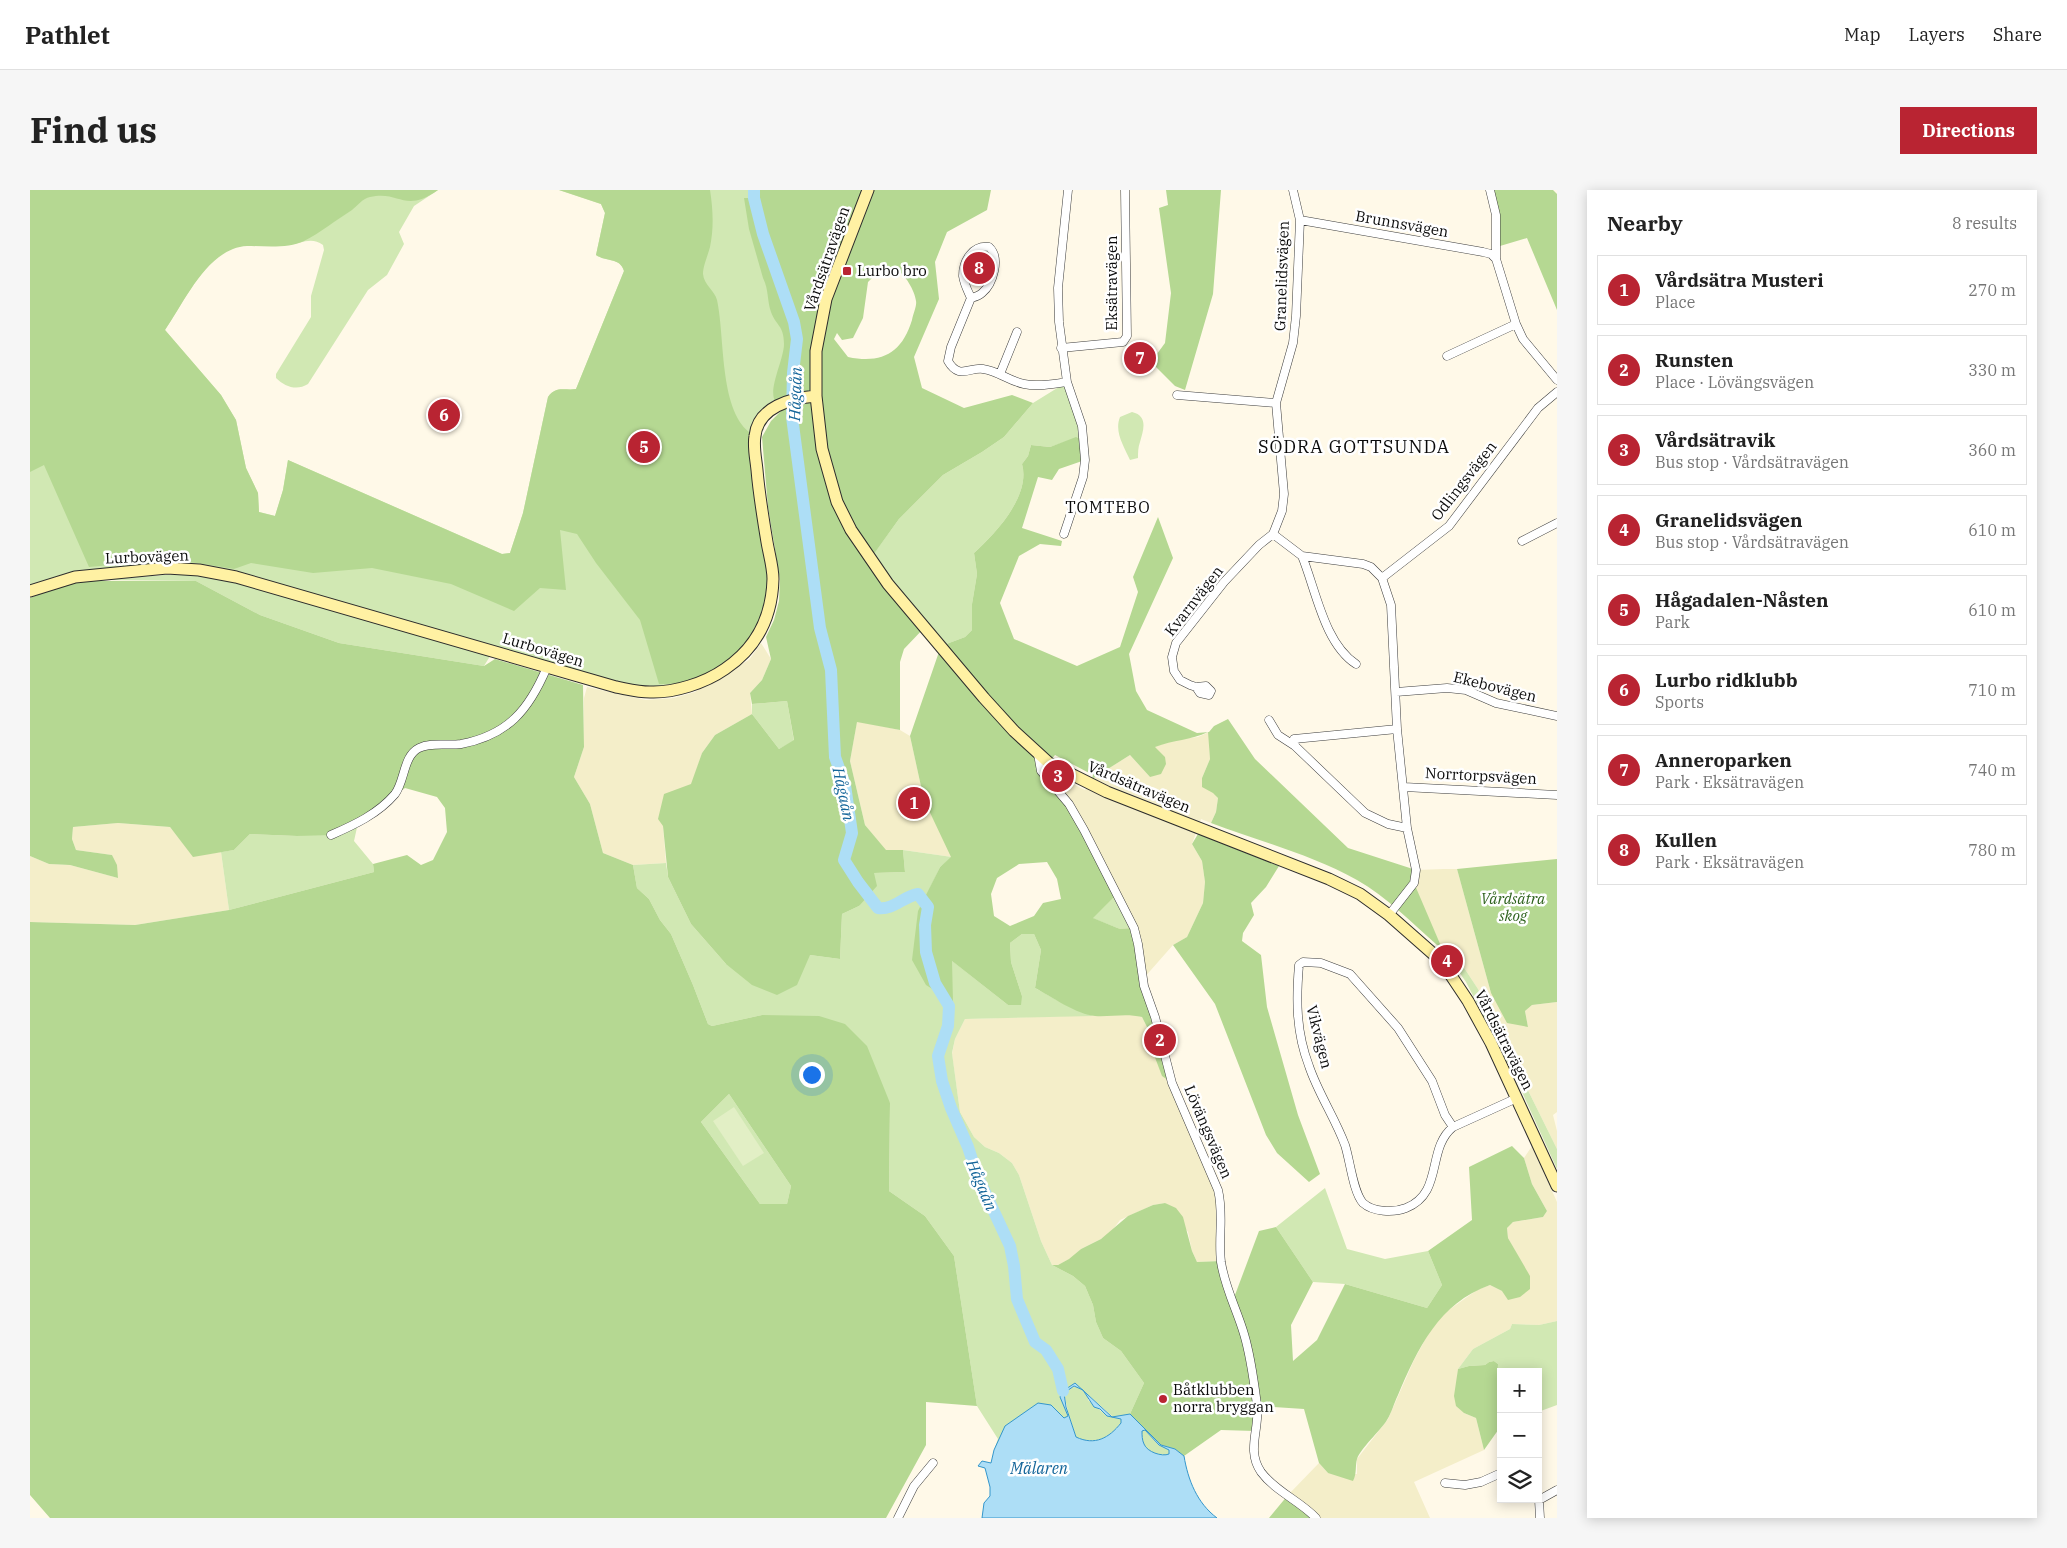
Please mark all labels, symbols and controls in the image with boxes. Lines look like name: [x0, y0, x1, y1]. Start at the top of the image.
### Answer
text: Pathlet: [25, 19, 110, 51]
text: Map: [1844, 23, 1881, 46]
text: Layers: [1909, 23, 1965, 46]
text: Share: [1993, 23, 2042, 46]
text: Find us: [30, 107, 157, 153]
button: Directions: [1900, 107, 2037, 154]
street label: Vårdsätravägen: [800, 203, 854, 314]
street label: Brunnsvägen: [1354, 206, 1451, 241]
text: Nearby: [1607, 209, 1683, 237]
text: 8 results: [1952, 213, 2017, 233]
street label: Granelidsvägen: [1270, 220, 1293, 332]
street label: Eksätravägen: [1102, 235, 1121, 331]
pin: 8: [963, 249, 995, 287]
place label: Lurbo bro: [857, 261, 927, 280]
marker: Lurbo bro: [841, 265, 853, 277]
text: Vårdsätra Musteri: [1655, 268, 1824, 292]
text: 1: [1619, 280, 1629, 300]
text: 270 m: [1968, 280, 2016, 300]
text: Place: [1655, 292, 1695, 312]
pin: 7: [1124, 339, 1156, 377]
text: Runsten: [1655, 348, 1734, 372]
text: 2: [1619, 360, 1629, 380]
text: 330 m: [1968, 360, 2016, 380]
water label: Hågaån: [784, 367, 806, 422]
text: Place · Lövängsvägen: [1655, 372, 1814, 392]
pin: 6: [428, 396, 460, 434]
pin: 5: [628, 428, 660, 466]
text: Vårdsätravik: [1655, 428, 1775, 452]
district label: SÖDRA GOTTSUNDA: [1258, 435, 1450, 458]
street label: Odlingsvägen: [1427, 437, 1501, 524]
text: 3: [1619, 440, 1629, 460]
text: 360 m: [1968, 440, 2016, 460]
text: Bus stop · Vårdsätravägen: [1655, 452, 1849, 472]
district label: TOMTEBO: [1065, 497, 1151, 517]
text: Granelidsvägen: [1655, 508, 1803, 532]
text: 4: [1619, 520, 1629, 540]
text: 610 m: [1968, 520, 2016, 540]
text: Bus stop · Vårdsätravägen: [1655, 532, 1849, 552]
street label: Lurbovägen: [105, 546, 190, 567]
street label: Kvarnvägen: [1160, 561, 1227, 640]
text: Hågadalen-Nåsten: [1655, 588, 1828, 612]
text: 5: [1619, 600, 1629, 620]
text: 610 m: [1968, 600, 2016, 620]
text: Park: [1655, 612, 1690, 632]
street label: Lurbovägen: [500, 628, 586, 671]
street label: Ekebovägen: [1451, 667, 1539, 706]
text: Lurbo ridklubb: [1655, 668, 1798, 692]
text: 6: [1619, 680, 1629, 700]
text: 710 m: [1968, 680, 2016, 700]
text: Sports: [1655, 692, 1704, 712]
text: Anneroparken: [1655, 748, 1792, 772]
street label: Vårdsätravägen: [1085, 756, 1194, 817]
pin: 3: [1042, 757, 1074, 795]
text: 7: [1619, 760, 1629, 780]
text: 740 m: [1968, 760, 2016, 780]
street label: Norrtorpsvägen: [1425, 763, 1538, 788]
water label: Hågaån: [828, 764, 859, 823]
text: Park · Eksätravägen: [1655, 772, 1804, 792]
pin: 1: [898, 784, 930, 822]
text: Kullen: [1655, 828, 1717, 852]
text: 8: [1619, 840, 1629, 860]
text: 780 m: [1968, 840, 2016, 860]
text: Park · Eksätravägen: [1655, 852, 1804, 872]
park label: Vårdsätra skog: [1481, 889, 1546, 925]
pin: 4: [1431, 942, 1463, 980]
street label: Vårdsätravägen: [1471, 987, 1538, 1093]
street label: Vikvägen: [1302, 1003, 1337, 1071]
pin: 2: [1144, 1021, 1176, 1059]
your location: [799, 1062, 825, 1088]
street label: Lövängsvägen: [1180, 1082, 1237, 1182]
water label: Hågaån: [962, 1155, 1002, 1214]
map controls: [1497, 1368, 1542, 1503]
button: +: [1497, 1368, 1542, 1413]
place label: Båtklubben norra bryggan: [1173, 1380, 1274, 1416]
marker: Båtklubben norra bryggan: [1157, 1393, 1169, 1405]
button: −: [1497, 1413, 1542, 1458]
water label: Mälaren: [1009, 1458, 1068, 1478]
button: layers: [1497, 1458, 1542, 1503]

